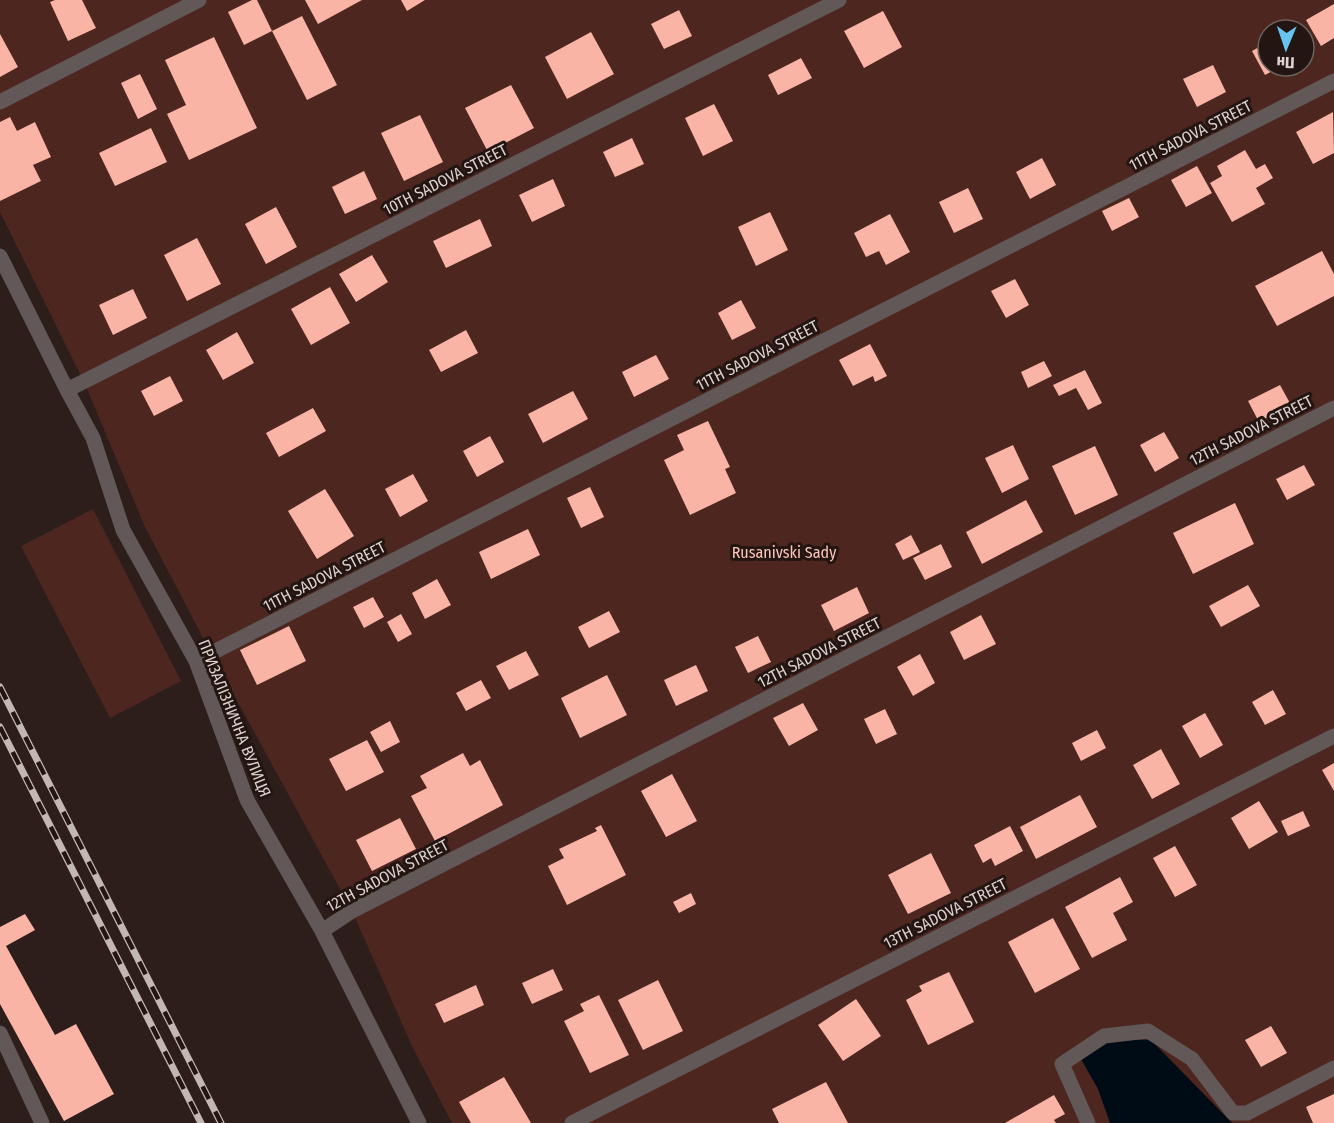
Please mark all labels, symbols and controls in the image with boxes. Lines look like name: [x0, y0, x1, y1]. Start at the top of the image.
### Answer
north arrow: [1256, 18, 1316, 78]
text: Пн: [1276, 53, 1295, 72]
street label: 11TH SADOVA STREET: [1126, 96, 1255, 175]
street label: 10TH SADOVA STREET: [380, 140, 511, 219]
street label: 11TH SADOVA STREET: [693, 316, 822, 395]
street label: 12TH SADOVA STREET: [1186, 391, 1316, 470]
street label: 11TH SADOVA STREET: [260, 537, 389, 616]
park label: Rusanivski Sady: [732, 543, 837, 562]
street label: 12TH SADOVA STREET: [754, 613, 884, 692]
street label: ПРИЗАЛІЗНИЧНА ВУЛИЦЯ: [194, 637, 275, 800]
street label: 12TH SADOVA STREET: [323, 835, 452, 916]
street label: 13TH SADOVA STREET: [880, 874, 1011, 953]

